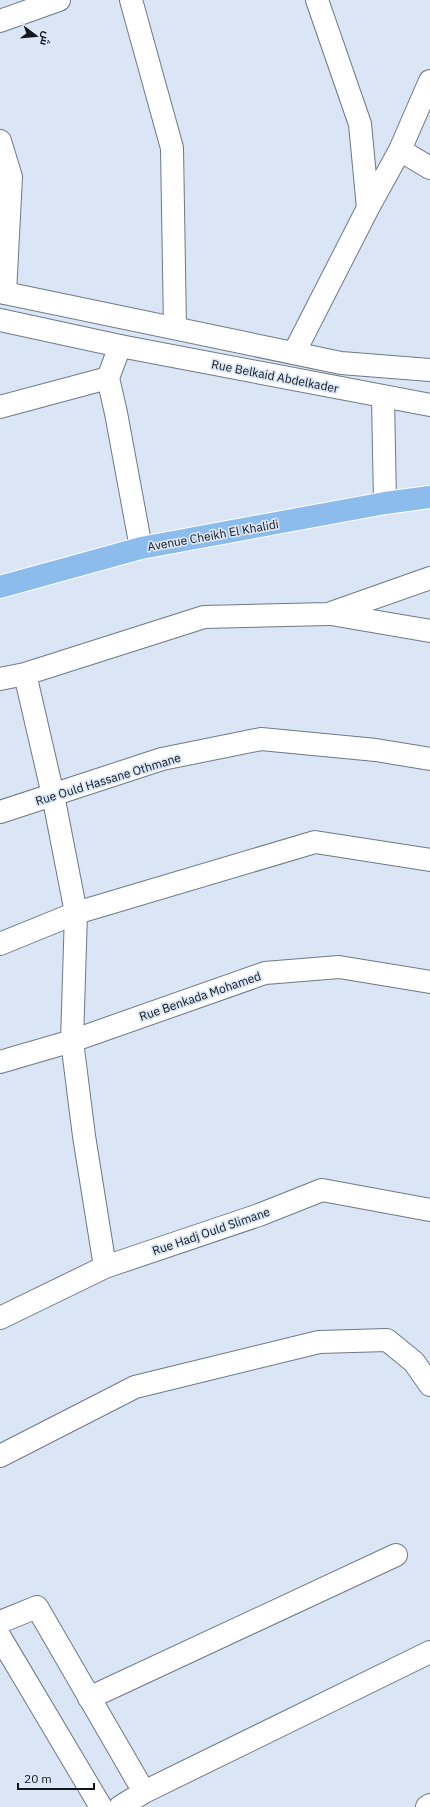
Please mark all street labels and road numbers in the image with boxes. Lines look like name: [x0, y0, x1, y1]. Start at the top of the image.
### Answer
street label: Rue Belkaid Abdelkader: [210, 356, 340, 396]
street label: Avenue Cheikh El Khalidi: [146, 516, 280, 554]
street label: Rue Ould Hassane Othmane: [33, 750, 183, 808]
street label: Rue Benkada Mohamed: [137, 968, 263, 1024]
street label: Rue Hadj Ould Slimane: [150, 1204, 272, 1258]

